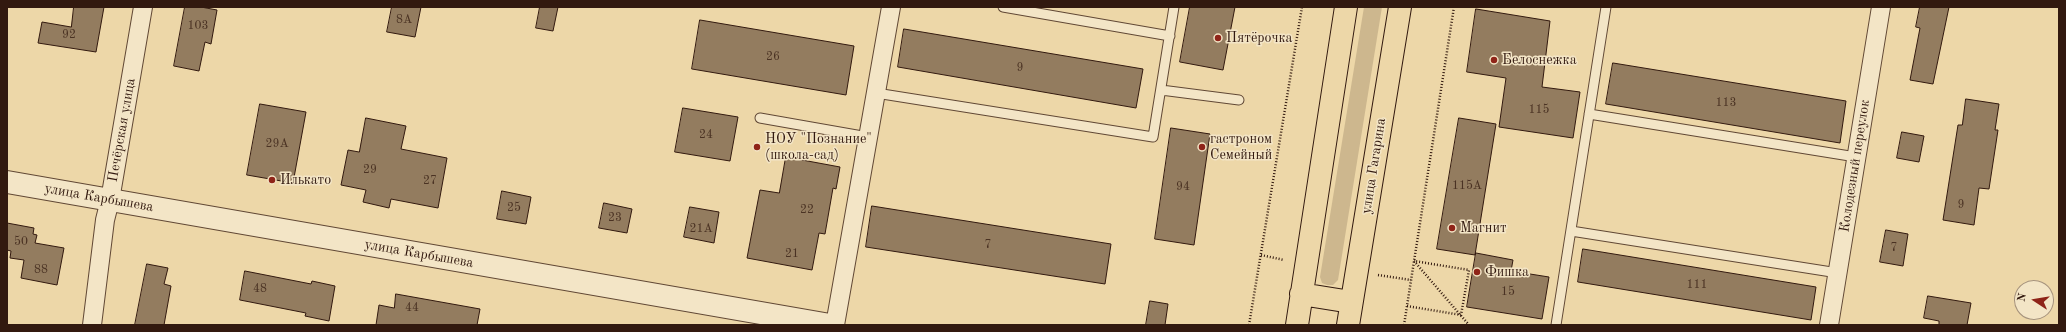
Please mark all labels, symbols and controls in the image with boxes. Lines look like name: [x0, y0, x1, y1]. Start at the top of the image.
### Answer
house number: 8А: [396, 13, 412, 27]
house number: 103: [188, 19, 208, 33]
house number: 92: [62, 28, 76, 42]
place label: Пятёрочка: [1226, 30, 1292, 46]
marker: Пятёрочка: [1213, 33, 1223, 43]
house number: 26: [766, 50, 780, 64]
place label: Белоснежка: [1502, 52, 1577, 68]
marker: Белоснежка: [1489, 55, 1499, 65]
house number: 9: [1017, 61, 1023, 75]
street label: Печёрская улица: [105, 77, 139, 183]
house number: 113: [1716, 96, 1736, 110]
street label: Колодезный переулок: [1836, 99, 1874, 233]
house number: 115: [1529, 103, 1549, 117]
street label: улица Гагарина: [1358, 117, 1390, 215]
house number: 24: [699, 128, 713, 142]
place label: НОУ "Познание" (школа-сад): [765, 131, 872, 164]
place label: гастроном Семейный: [1210, 131, 1272, 164]
house number: 29А: [265, 137, 289, 151]
marker: НОУ "Познание" (школа-сад): [752, 142, 762, 152]
marker: гастроном Семейный: [1197, 142, 1207, 152]
house number: 29: [363, 163, 377, 177]
place label: Илькато: [280, 172, 331, 188]
house number: 27: [423, 174, 437, 188]
marker: Илькато: [267, 175, 277, 185]
house number: 115А: [1452, 179, 1482, 193]
street label: улица Карбышева: [43, 180, 155, 216]
house number: 94: [1176, 180, 1190, 194]
house number: 9: [1958, 198, 1964, 212]
house number: 25: [507, 201, 521, 215]
house number: 22: [800, 203, 814, 217]
house number: 23: [608, 211, 622, 225]
place label: Магнит: [1460, 220, 1507, 236]
house number: 21А: [689, 222, 713, 236]
marker: Магнит: [1447, 223, 1457, 233]
house number: 50: [14, 235, 28, 249]
street label: улица Карбышева: [363, 236, 475, 272]
house number: 7: [985, 238, 991, 252]
house number: 7: [1891, 241, 1897, 255]
house number: 21: [785, 247, 799, 261]
house number: 88: [34, 263, 48, 277]
place label: Фишка: [1485, 264, 1529, 280]
marker: Фишка: [1472, 267, 1482, 277]
house number: 111: [1687, 278, 1707, 292]
north arrow: [2014, 280, 2054, 320]
house number: 48: [253, 282, 267, 296]
house number: 15: [1501, 285, 1515, 299]
text: N: [2016, 292, 2029, 303]
house number: 44: [405, 301, 419, 315]

